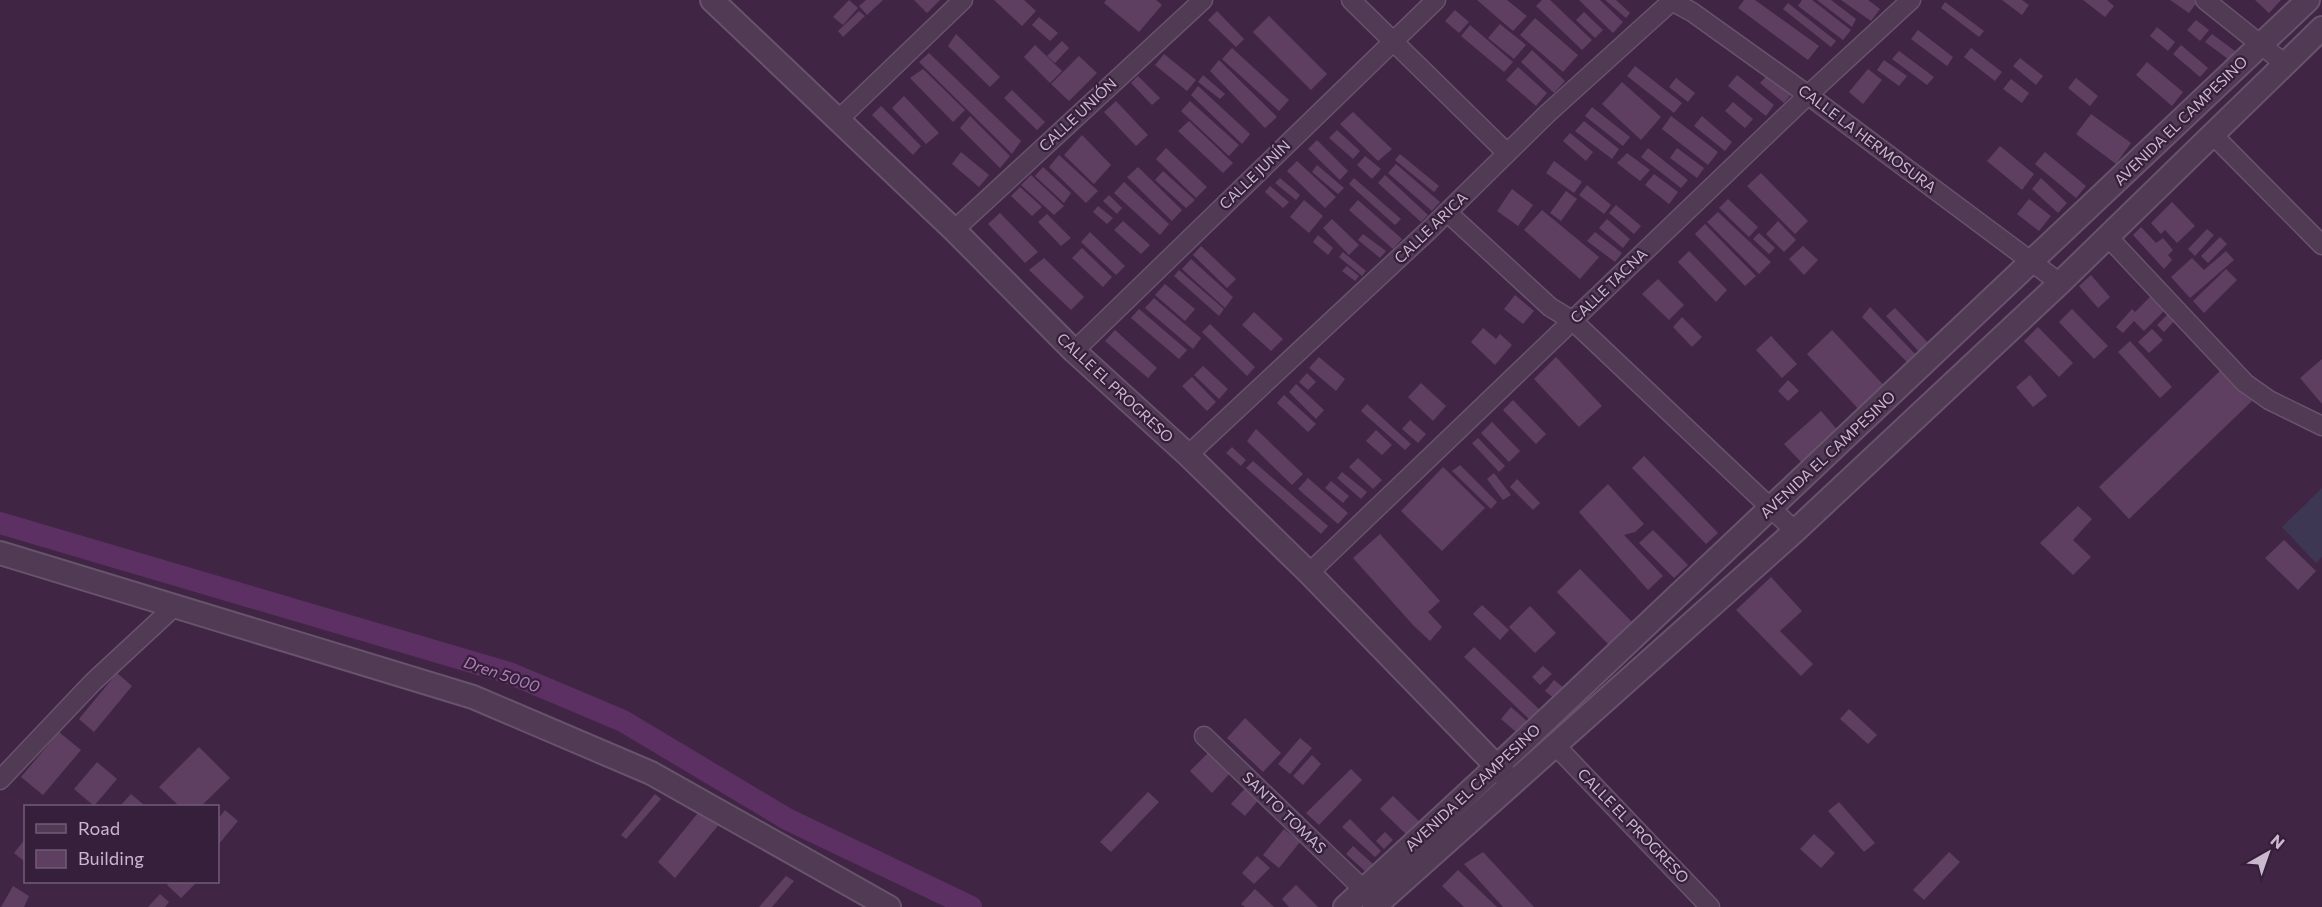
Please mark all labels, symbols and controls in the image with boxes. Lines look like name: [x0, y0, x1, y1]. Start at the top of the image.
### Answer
street label: AVENIDA EL CAMPESINO: [2110, 52, 2251, 189]
street label: CALLE UNIÓN: [1034, 73, 1120, 155]
street label: CALLE LA HERMOSURA: [1795, 80, 1940, 196]
street label: CALLE JUNÍN: [1214, 135, 1294, 213]
street label: CALLE ARICA: [1390, 188, 1471, 267]
street label: CALLE TACNA: [1566, 244, 1650, 326]
street label: CALLE EL PROGRESO: [1054, 329, 1178, 446]
street label: AVENIDA EL CAMPESINO: [1756, 387, 1899, 522]
water label: Dren 5000: [462, 652, 543, 696]
street label: AVENIDA EL CAMPESINO: [1401, 720, 1544, 855]
street label: CALLE EL PROGRESO: [1574, 764, 1693, 886]
street label: SANTO TOMAS: [1239, 768, 1330, 857]
legend: [24, 805, 219, 883]
text: Road: [78, 817, 120, 839]
north arrow: [2238, 823, 2298, 883]
text: N: [2267, 830, 2289, 852]
text: Building: [78, 847, 144, 869]

